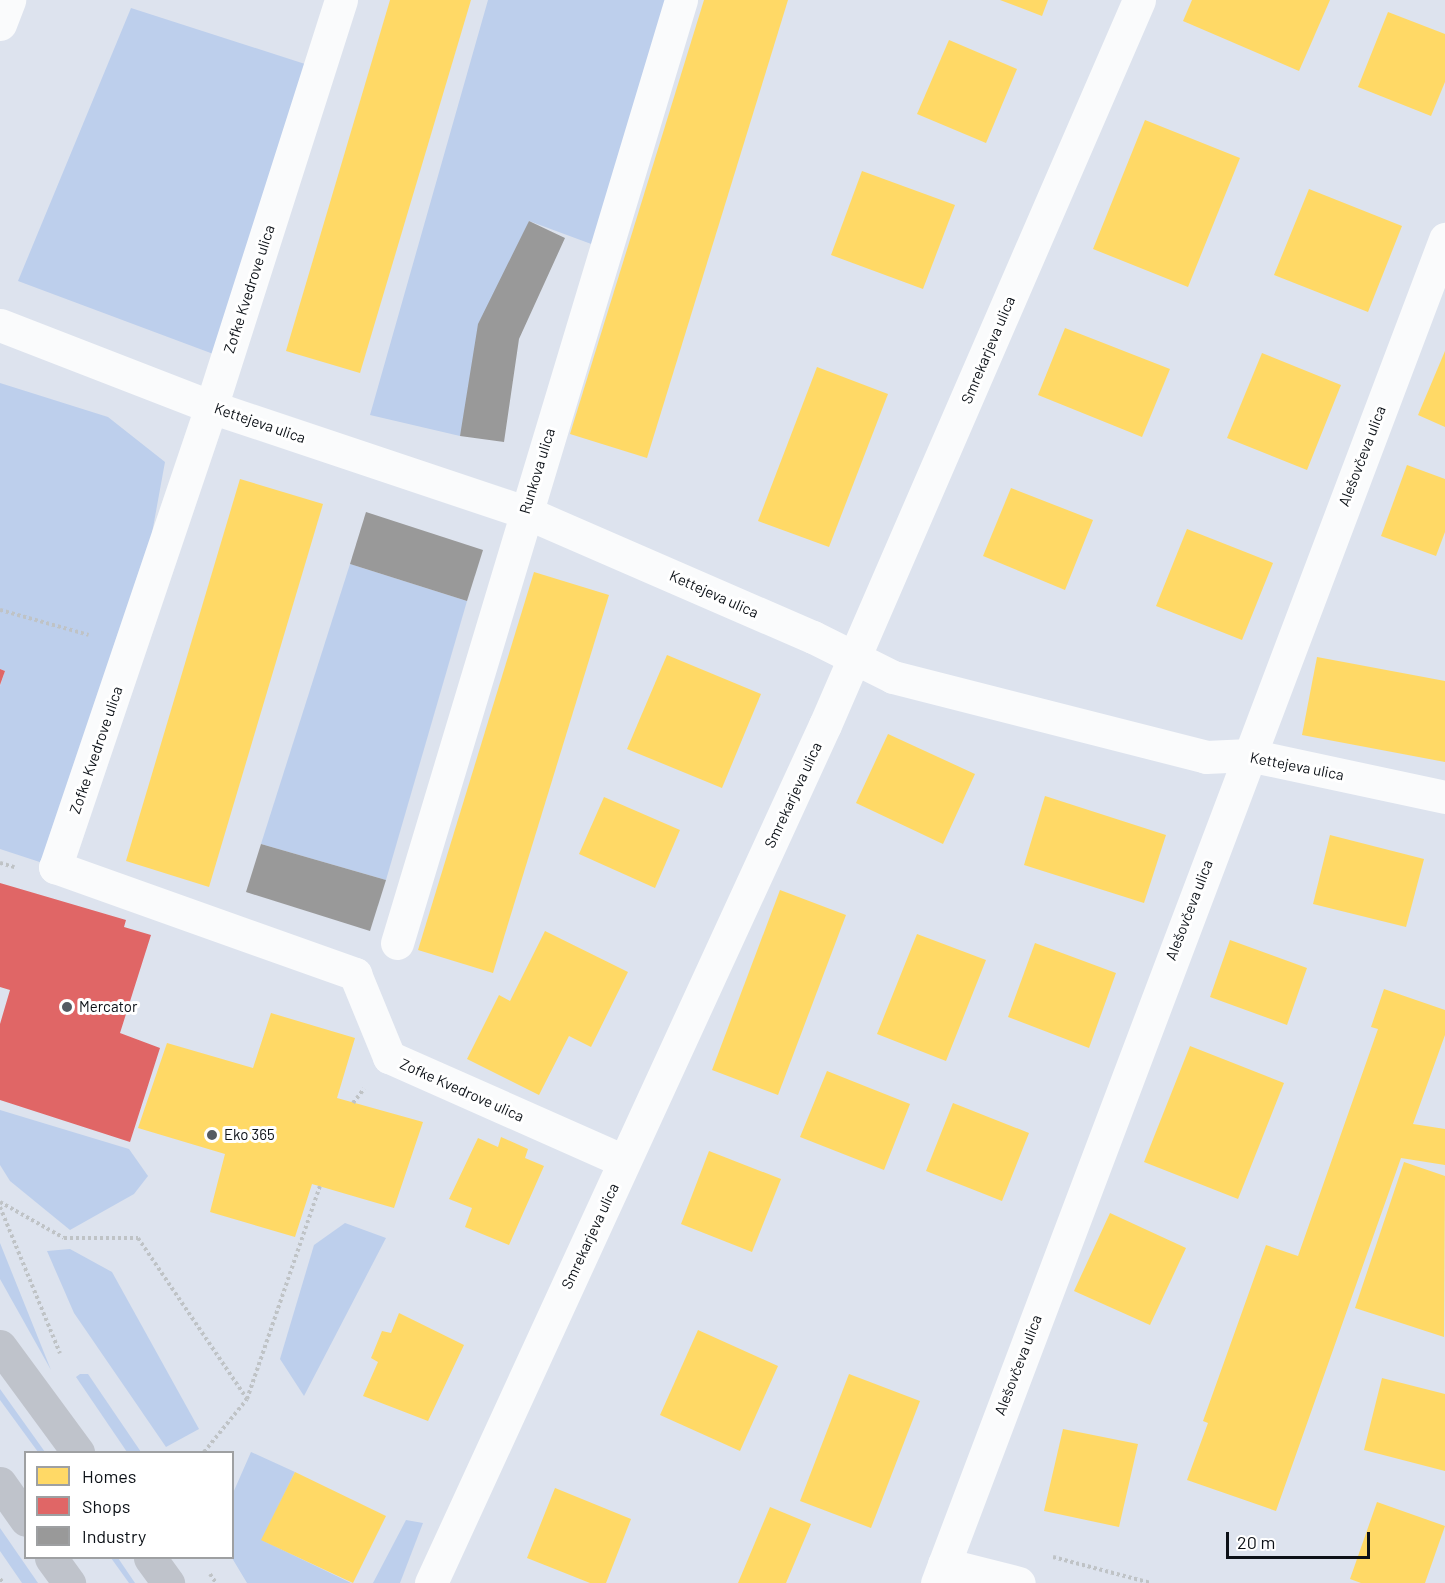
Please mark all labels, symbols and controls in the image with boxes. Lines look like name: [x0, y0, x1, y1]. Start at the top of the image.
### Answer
street label: Zofke Kvedrove ulica: [220, 223, 278, 355]
street label: Smrekarjeva ulica: [957, 294, 1019, 406]
street label: Kettejeva ulica: [212, 399, 308, 447]
street label: Alešovčeva ulica: [1335, 403, 1389, 509]
street label: Runkova ulica: [515, 426, 559, 516]
street label: Kettejeva ulica: [667, 566, 761, 622]
street label: Zofke Kvedrove ulica: [66, 684, 126, 816]
street label: Smrekarjeva ulica: [761, 739, 825, 851]
street label: Kettejeva ulica: [1248, 748, 1346, 784]
street label: Alešovčeva ulica: [1162, 857, 1216, 963]
place label: Mercator: [79, 998, 137, 1016]
marker: Mercator: [60, 1000, 74, 1014]
street label: Zofke Kvedrove ulica: [397, 1055, 527, 1125]
place label: Eko 365: [224, 1126, 275, 1144]
marker: Eko 365: [205, 1128, 219, 1142]
street label: Smrekarjeva ulica: [558, 1180, 622, 1292]
street label: Alešovčeva ulica: [991, 1312, 1045, 1418]
legend: [24, 1451, 234, 1559]
text: Homes: [82, 1465, 136, 1487]
text: Shops: [82, 1495, 131, 1517]
scale bar: [1229, 1520, 1373, 1558]
text: Industry: [82, 1525, 146, 1547]
text: 20 m: [1237, 1531, 1275, 1553]

